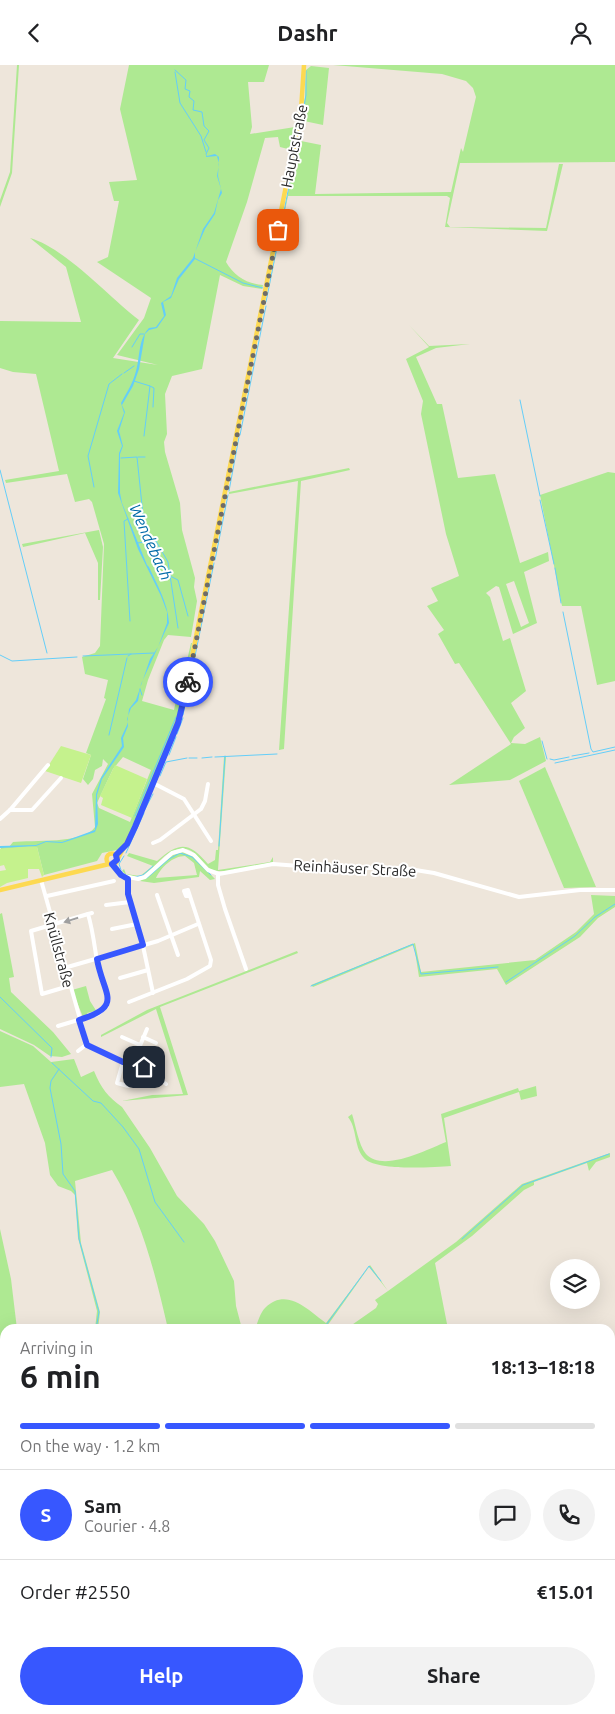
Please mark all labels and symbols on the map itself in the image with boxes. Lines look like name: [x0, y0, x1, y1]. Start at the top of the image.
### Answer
street label: Hauptstraße: [278, 103, 310, 189]
pin: [257, 209, 299, 251]
water label: Wendebach: [126, 501, 176, 583]
courier: [163, 657, 213, 707]
street label: Reinhäuser Straße: [293, 856, 417, 880]
street label: Knüllstraße: [41, 910, 77, 990]
one-way arrow: [63, 917, 78, 924]
pin: [123, 1046, 165, 1088]

